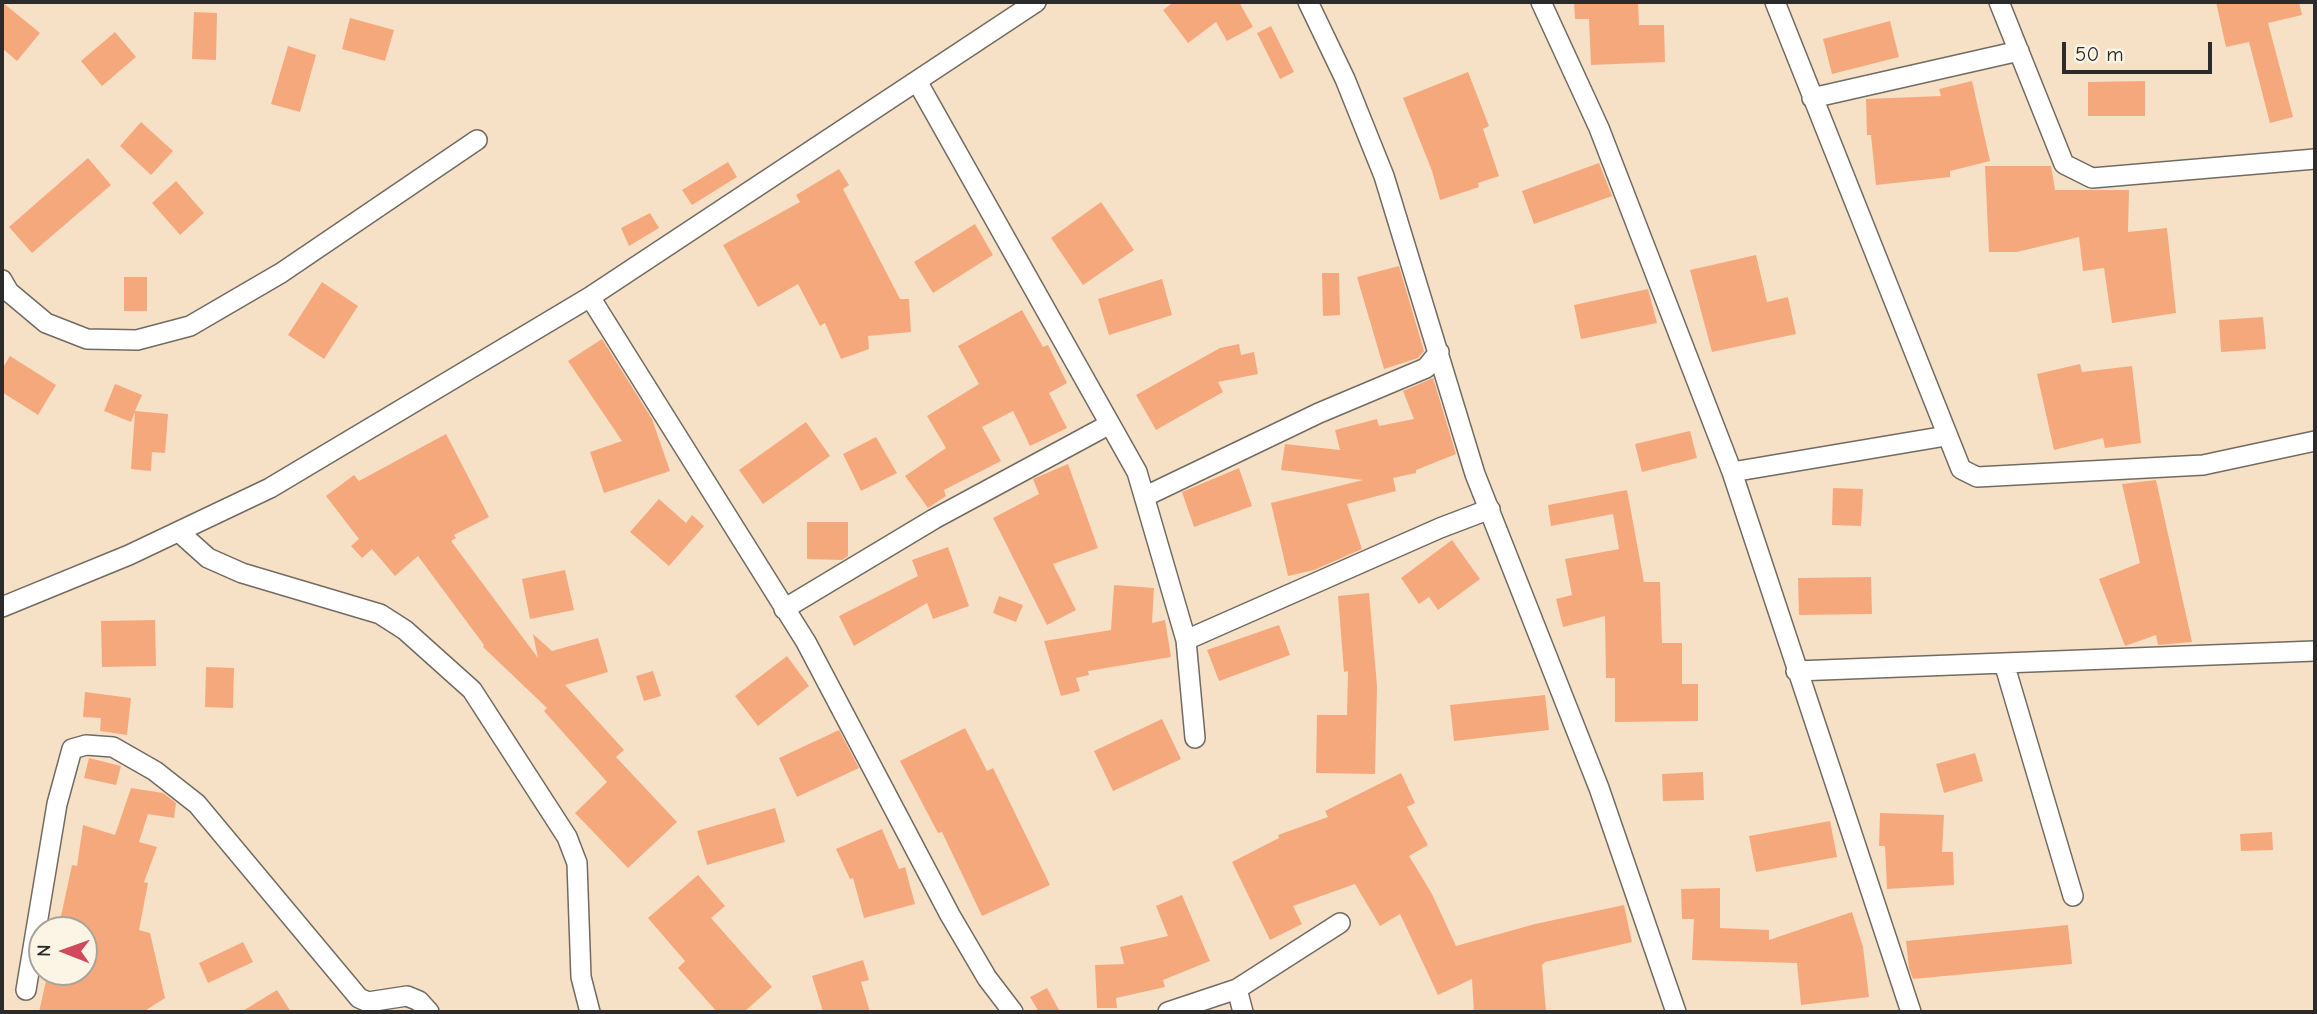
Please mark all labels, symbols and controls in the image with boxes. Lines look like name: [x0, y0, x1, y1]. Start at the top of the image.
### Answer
scale bar: [2065, 28, 2216, 72]
text: 50 m: [2075, 42, 2124, 66]
north arrow: [28, 916, 98, 986]
text: N: [33, 944, 55, 957]

